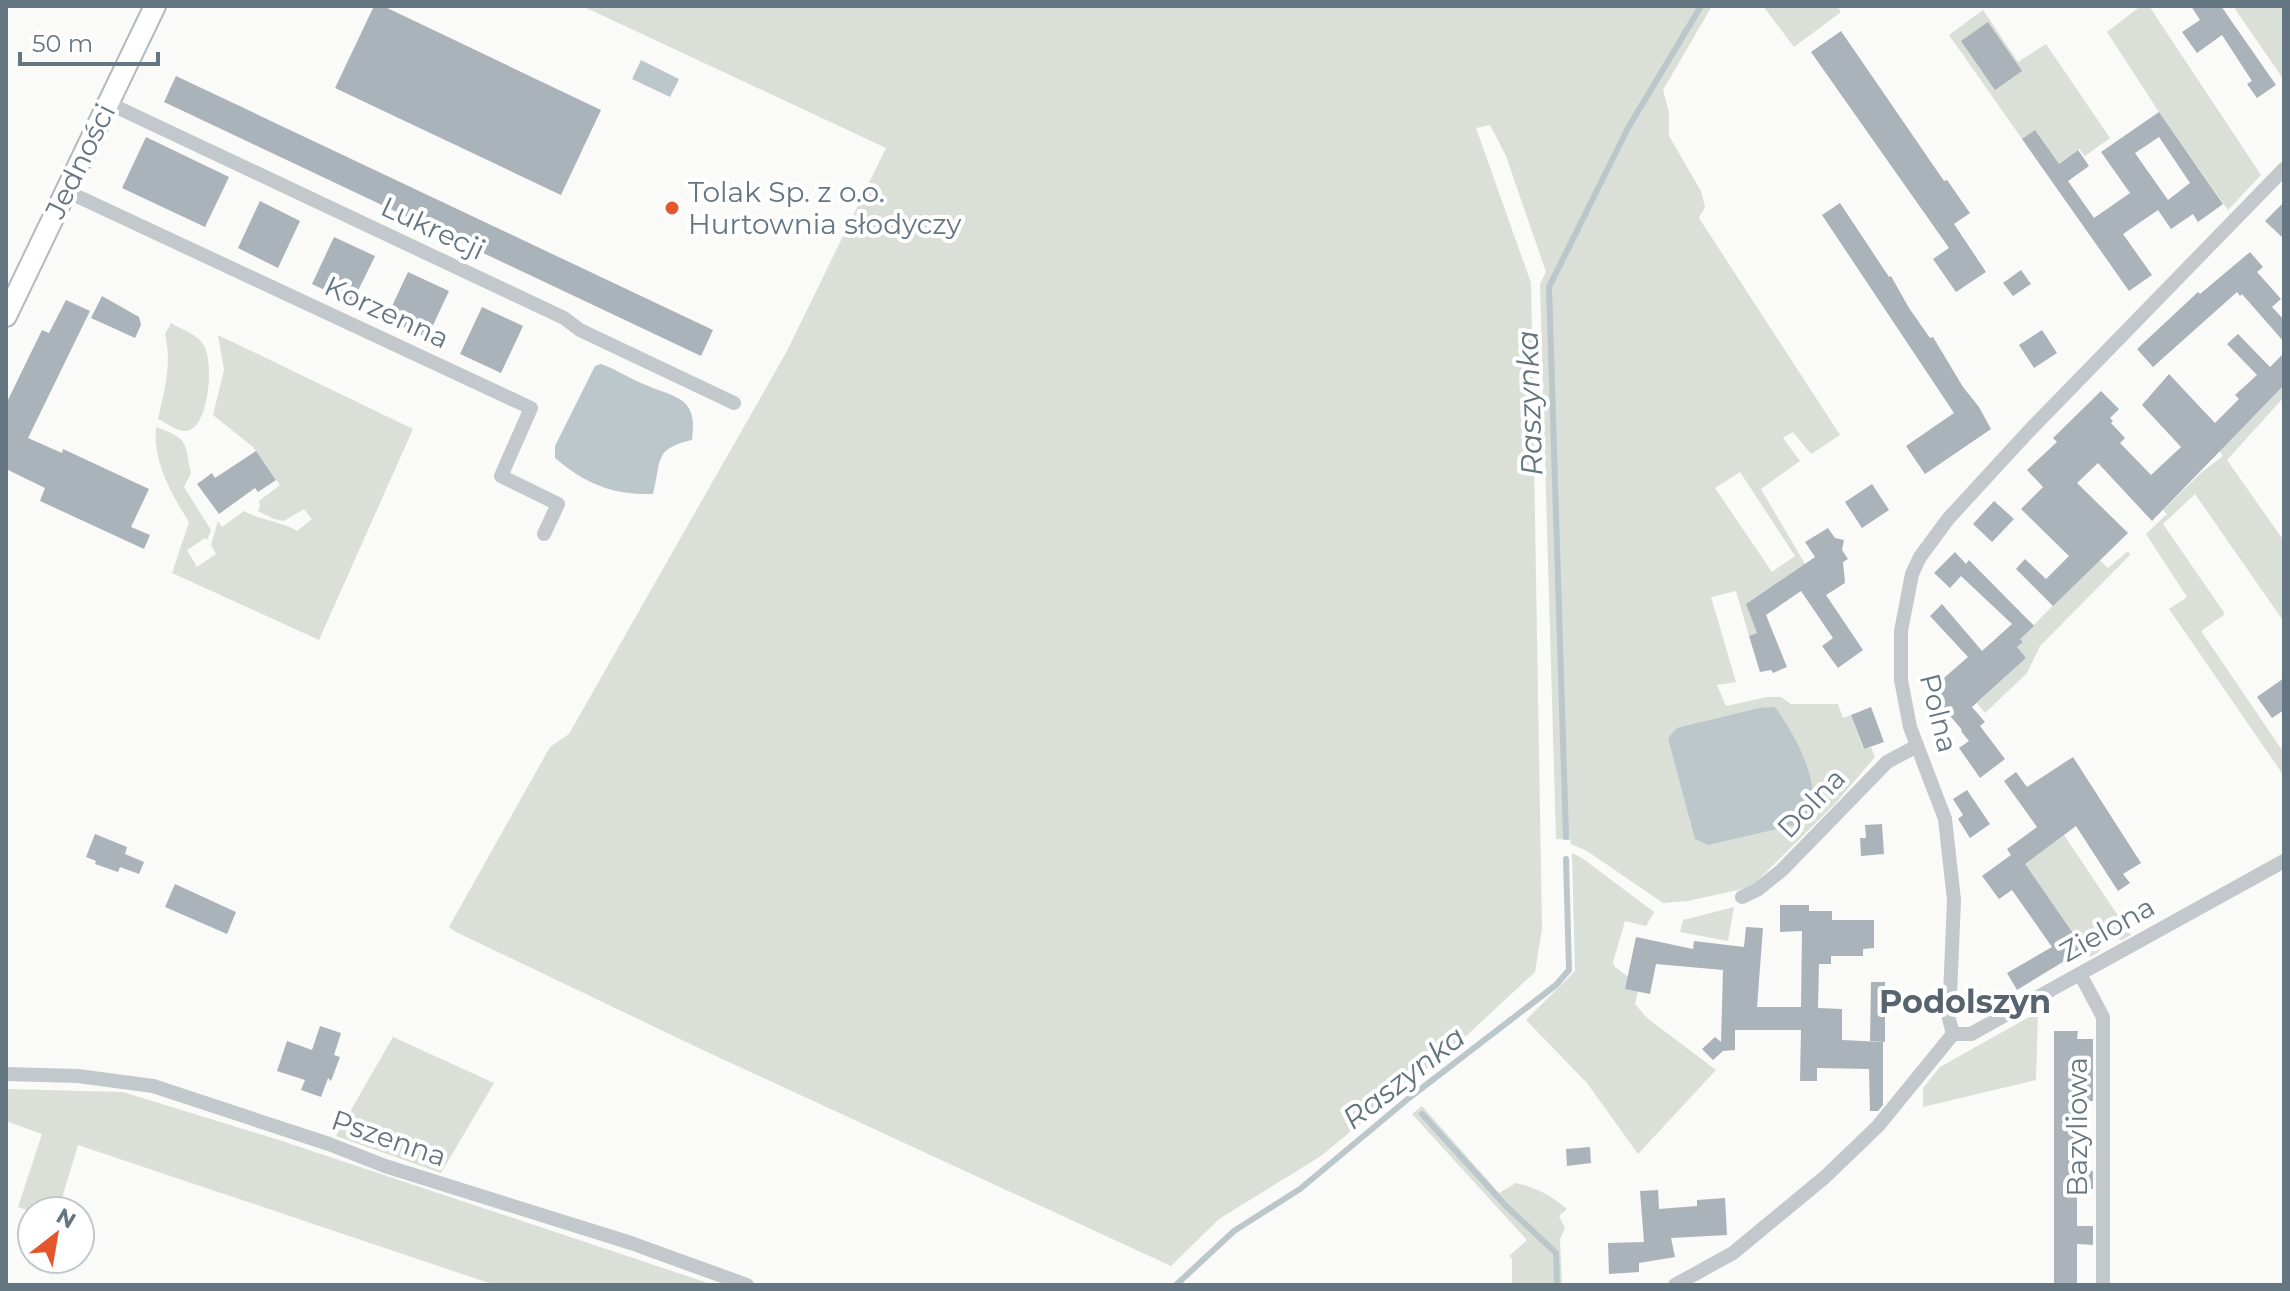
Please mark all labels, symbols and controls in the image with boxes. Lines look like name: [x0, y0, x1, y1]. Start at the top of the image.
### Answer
scale bar: [20, 16, 158, 66]
text: 50 m: [32, 29, 93, 58]
street label: Jedności: [37, 98, 122, 225]
place label: Tolak Sp. z o.o. Hurtownia słodyczy: [688, 175, 962, 241]
street label: Lukrecji: [376, 189, 490, 267]
marker: Tolak Sp. z o.o. Hurtownia słodyczy: [663, 199, 681, 217]
street label: Korzenna: [319, 268, 455, 356]
water label: Raszynka: [1508, 330, 1551, 476]
street label: Polna: [1913, 670, 1965, 756]
street label: Dolna: [1770, 761, 1852, 845]
street label: Zielona: [2054, 889, 2160, 969]
district label: Podolszyn: [1879, 982, 2051, 1021]
water label: Raszynka: [1335, 1018, 1472, 1137]
street label: Bazyliowa: [2060, 1057, 2094, 1197]
street label: Pszenna: [327, 1103, 451, 1173]
north arrow: [16, 1195, 96, 1275]
text: N: [51, 1202, 81, 1234]

